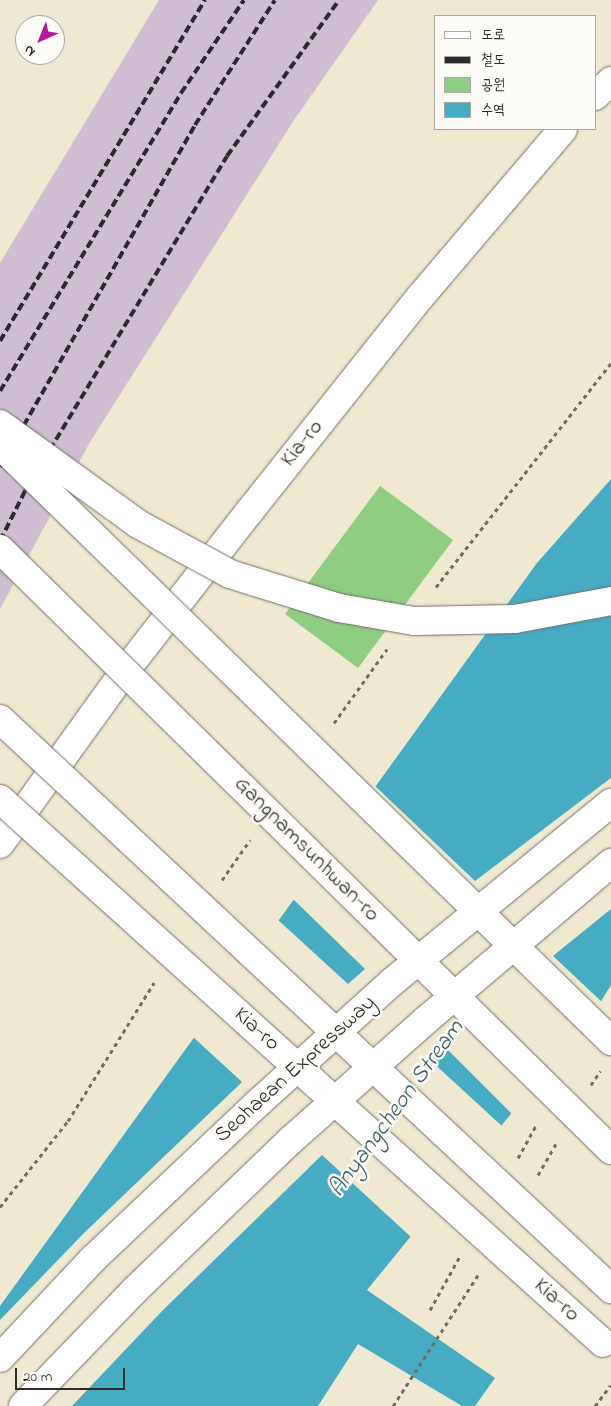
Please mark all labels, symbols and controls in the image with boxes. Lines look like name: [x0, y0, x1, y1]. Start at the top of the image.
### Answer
north arrow: [15, 15, 65, 65]
legend: [434, 15, 596, 130]
text: 도로: [481, 24, 505, 46]
text: N: [19, 40, 41, 61]
text: 철도: [481, 49, 505, 71]
text: 공원: [481, 74, 505, 96]
text: 수역: [481, 99, 505, 121]
street label: Kia-ro: [276, 415, 330, 473]
street label: Gangnamsunhwan-ro: [228, 772, 384, 928]
street label: Seohaean Expressway: [210, 991, 382, 1149]
street label: Kia-ro: [227, 1002, 285, 1058]
water label: Anyangcheon Stream: [323, 1015, 471, 1203]
street label: Kia-ro: [527, 1273, 585, 1329]
scale bar: [18, 1358, 128, 1390]
text: 20 m: [23, 1366, 52, 1388]

